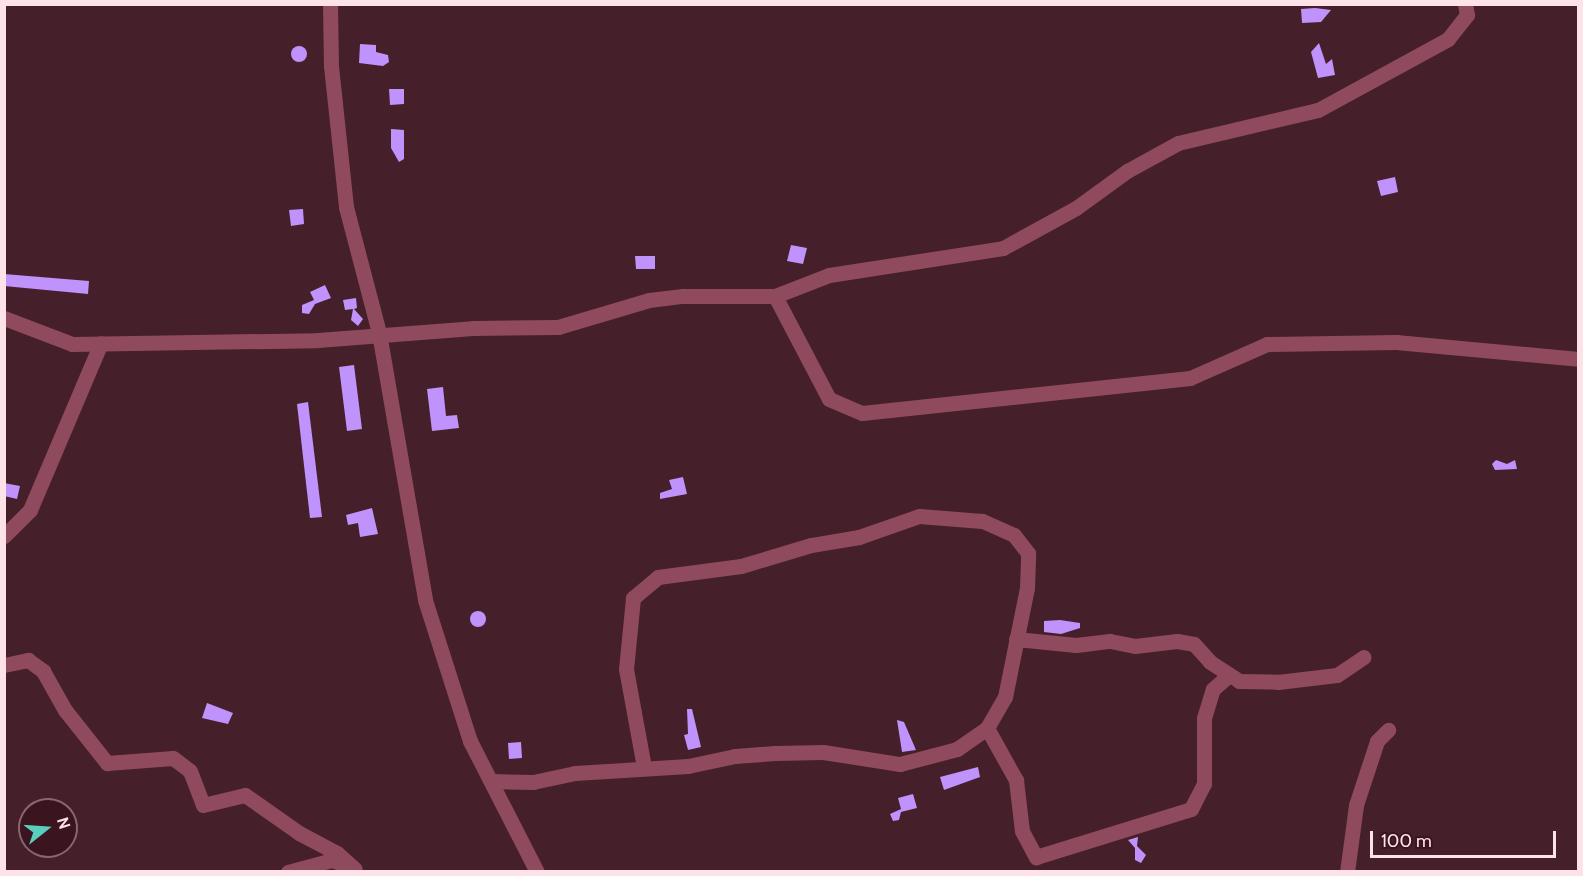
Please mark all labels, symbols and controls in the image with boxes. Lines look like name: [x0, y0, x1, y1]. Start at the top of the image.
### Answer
north arrow: [18, 798, 78, 858]
text: N: [53, 815, 75, 831]
scale bar: [1373, 819, 1559, 857]
text: 100 m: [1381, 830, 1432, 852]

